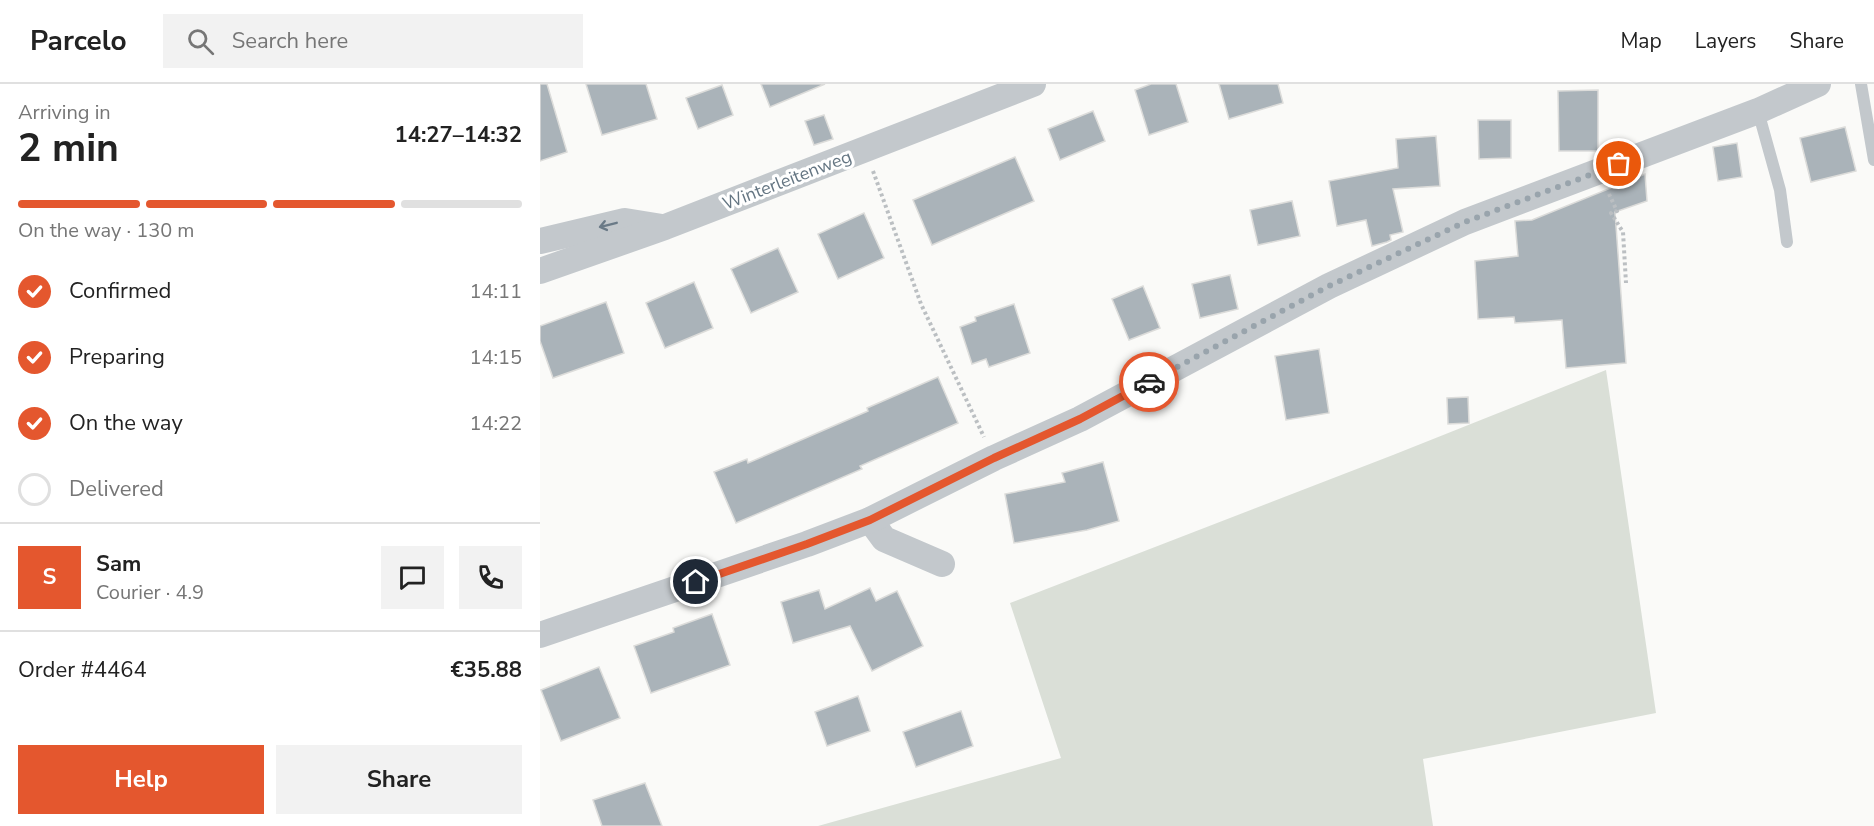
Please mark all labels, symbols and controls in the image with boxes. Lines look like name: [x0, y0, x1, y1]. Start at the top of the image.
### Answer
search box: [163, 14, 583, 68]
text: Parcelo: [30, 22, 127, 60]
icon: search: [184, 25, 217, 58]
text: Search here: [232, 26, 348, 56]
text: Map: [1620, 27, 1662, 55]
text: Layers: [1695, 27, 1756, 55]
text: Share: [1789, 27, 1844, 55]
text: Arriving in: [18, 99, 111, 126]
text: 14:27–14:32: [394, 120, 522, 150]
text: 2 min: [18, 122, 119, 175]
pin: [1593, 138, 1644, 189]
street label: Winterleitenweg: [719, 144, 855, 216]
icon: bag: [1602, 147, 1635, 180]
text: On the way · 130 m: [18, 217, 194, 244]
one-way arrow: [599, 220, 618, 232]
icon: check: [18, 275, 51, 308]
text: Confirmed: [69, 276, 171, 306]
text: 14:11: [469, 278, 522, 305]
icon: check: [18, 341, 51, 374]
text: Preparing: [69, 342, 165, 372]
text: 14:15: [469, 344, 522, 371]
courier: [1119, 352, 1179, 412]
icon: car: [1133, 366, 1166, 399]
icon: check: [18, 407, 51, 440]
text: On the way: [69, 408, 183, 438]
text: 14:22: [469, 410, 522, 437]
text: Delivered: [69, 474, 164, 504]
button: chat: [381, 546, 444, 609]
button: phone: [459, 546, 522, 609]
text: Sam: [96, 549, 141, 579]
pin: [670, 556, 721, 607]
text: S: [43, 562, 56, 592]
icon: home: [679, 565, 712, 598]
text: Courier · 4.9: [96, 579, 204, 606]
text: Order #4464: [18, 655, 147, 685]
text: €35.88: [451, 655, 522, 685]
button: Help: [18, 745, 264, 814]
button: Share: [276, 745, 522, 814]

